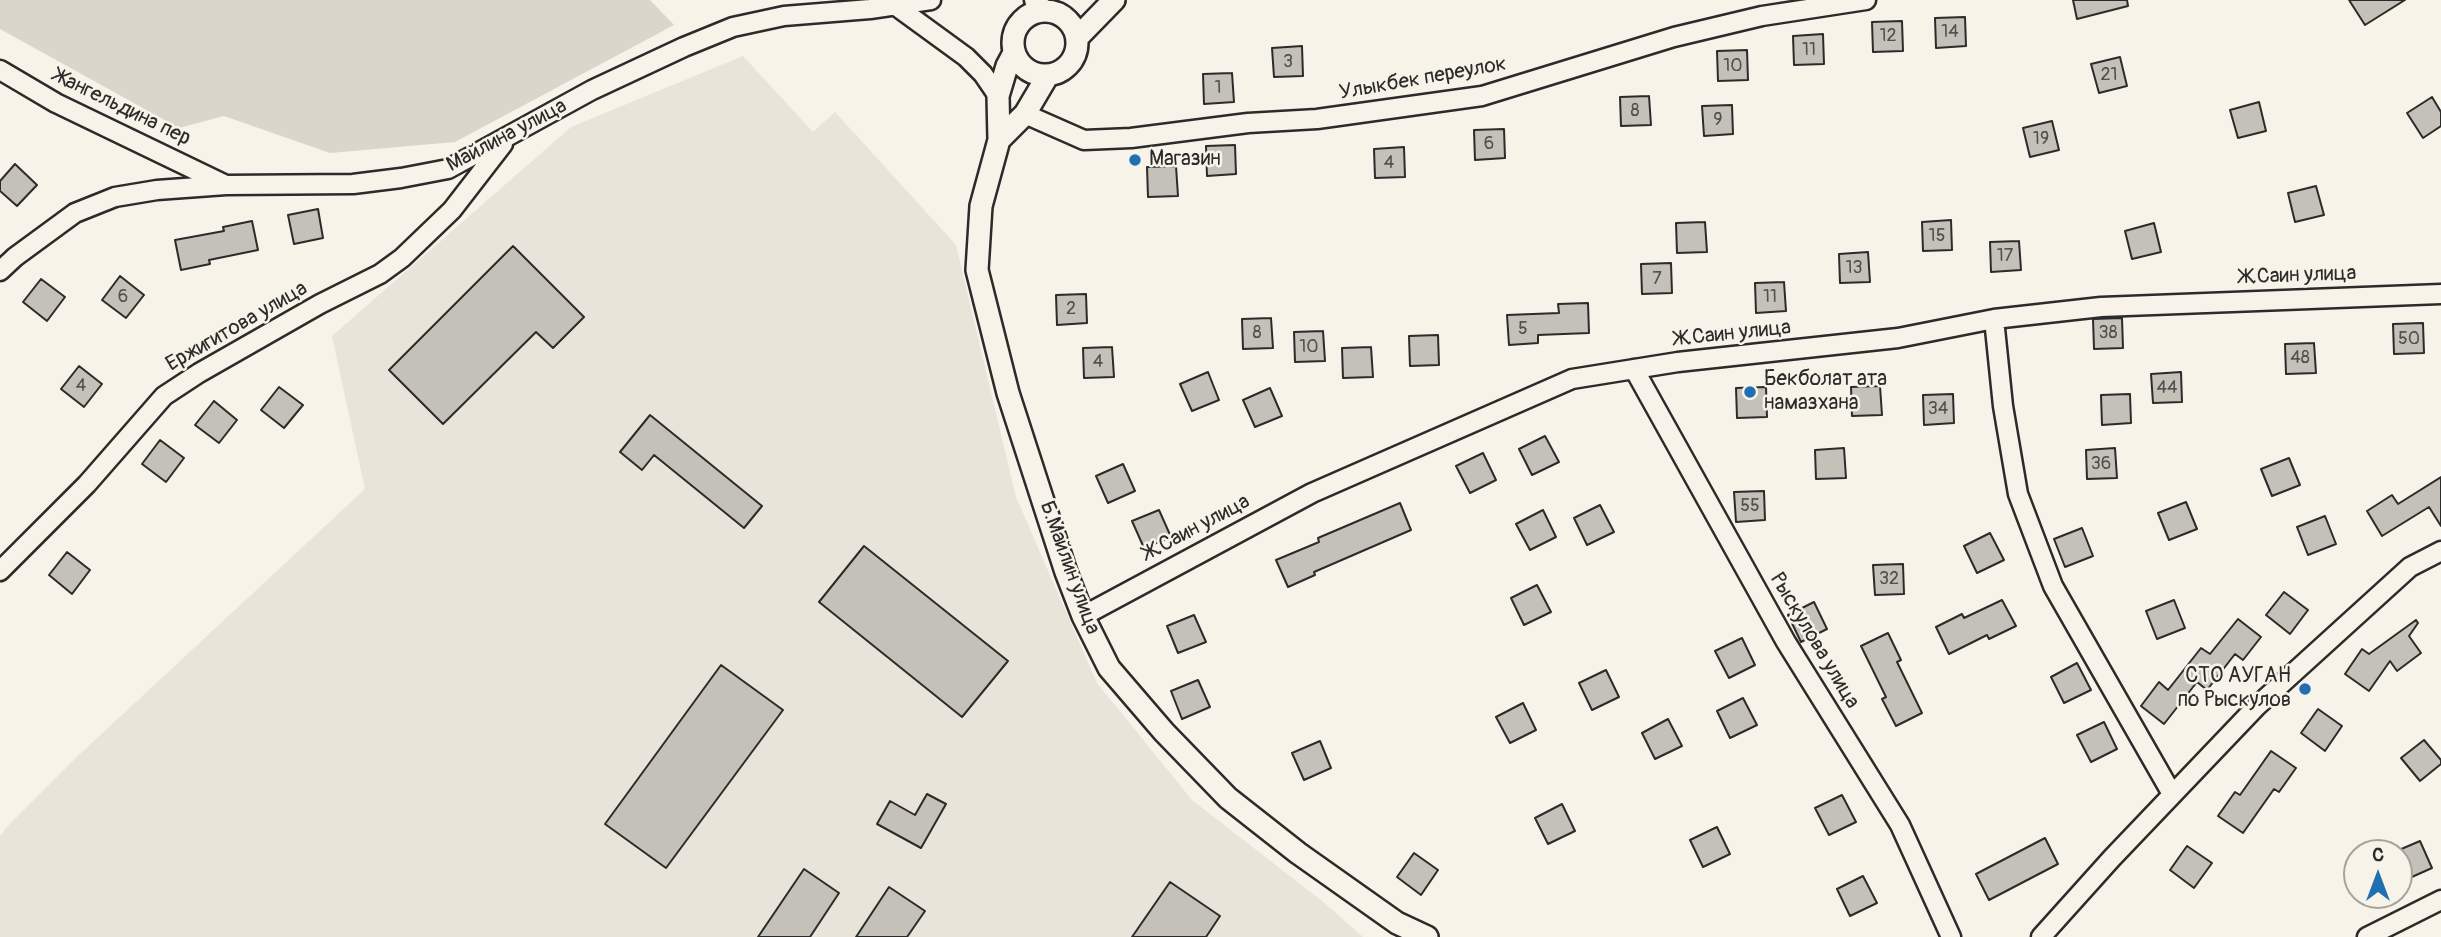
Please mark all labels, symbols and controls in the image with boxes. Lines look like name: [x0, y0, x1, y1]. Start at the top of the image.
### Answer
house number: 14: [1941, 21, 1959, 43]
house number: 12: [1879, 25, 1897, 47]
house number: 11: [1802, 39, 1816, 61]
house number: 3: [1283, 51, 1293, 73]
street label: Улыкбек переулок: [1337, 52, 1509, 106]
house number: 10: [1723, 55, 1743, 77]
street label: Жангельдина пер: [50, 64, 194, 152]
house number: 21: [2100, 64, 2118, 86]
house number: 1: [1214, 77, 1222, 99]
street label: Майлина улица: [443, 94, 571, 178]
house number: 8: [1630, 100, 1640, 122]
house number: 9: [1713, 109, 1723, 131]
house number: 19: [2033, 128, 2049, 150]
house number: 6: [1484, 133, 1494, 155]
place label: Магазин: [1149, 147, 1221, 173]
marker: Магазин: [1127, 152, 1143, 168]
house number: 4: [1384, 152, 1394, 174]
house number: 15: [1929, 225, 1945, 247]
house number: 17: [1997, 245, 2013, 267]
house number: 13: [1845, 257, 1863, 279]
street label: Ж.Саин улица: [2239, 261, 2357, 291]
house number: 7: [1652, 268, 1662, 290]
street label: Ержигитова улица: [162, 276, 312, 378]
house number: 6: [118, 286, 128, 308]
house number: 11: [1763, 286, 1777, 308]
house number: 2: [1066, 298, 1076, 320]
street label: Ж.Саин улица: [1674, 315, 1792, 353]
house number: 5: [1518, 318, 1528, 340]
house number: 8: [1252, 322, 1262, 344]
house number: 38: [2098, 322, 2118, 344]
house number: 50: [2398, 328, 2420, 350]
house number: 10: [1299, 336, 1319, 358]
house number: 48: [2290, 347, 2310, 369]
house number: 4: [1093, 351, 1103, 373]
place label: Бекболат ата намазхана: [1764, 367, 1887, 417]
house number: 4: [76, 375, 86, 397]
house number: 44: [2157, 377, 2177, 399]
marker: Бекболат ата намазхана: [1742, 384, 1758, 400]
house number: 34: [1928, 398, 1948, 420]
house number: 36: [2091, 453, 2111, 475]
street label: Ж.Саин улица: [1140, 490, 1254, 566]
house number: 55: [1740, 495, 1760, 517]
street label: Б.Майлин улица: [1033, 498, 1105, 638]
house number: 32: [1879, 568, 1899, 590]
street label: Рыскулова улица: [1764, 569, 1864, 713]
place label: СТО АУГАН по Рыскулов: [2177, 664, 2291, 714]
marker: СТО АУГАН по Рыскулов: [2297, 681, 2313, 697]
north arrow: [2343, 839, 2413, 909]
text: С: [2372, 843, 2384, 867]

